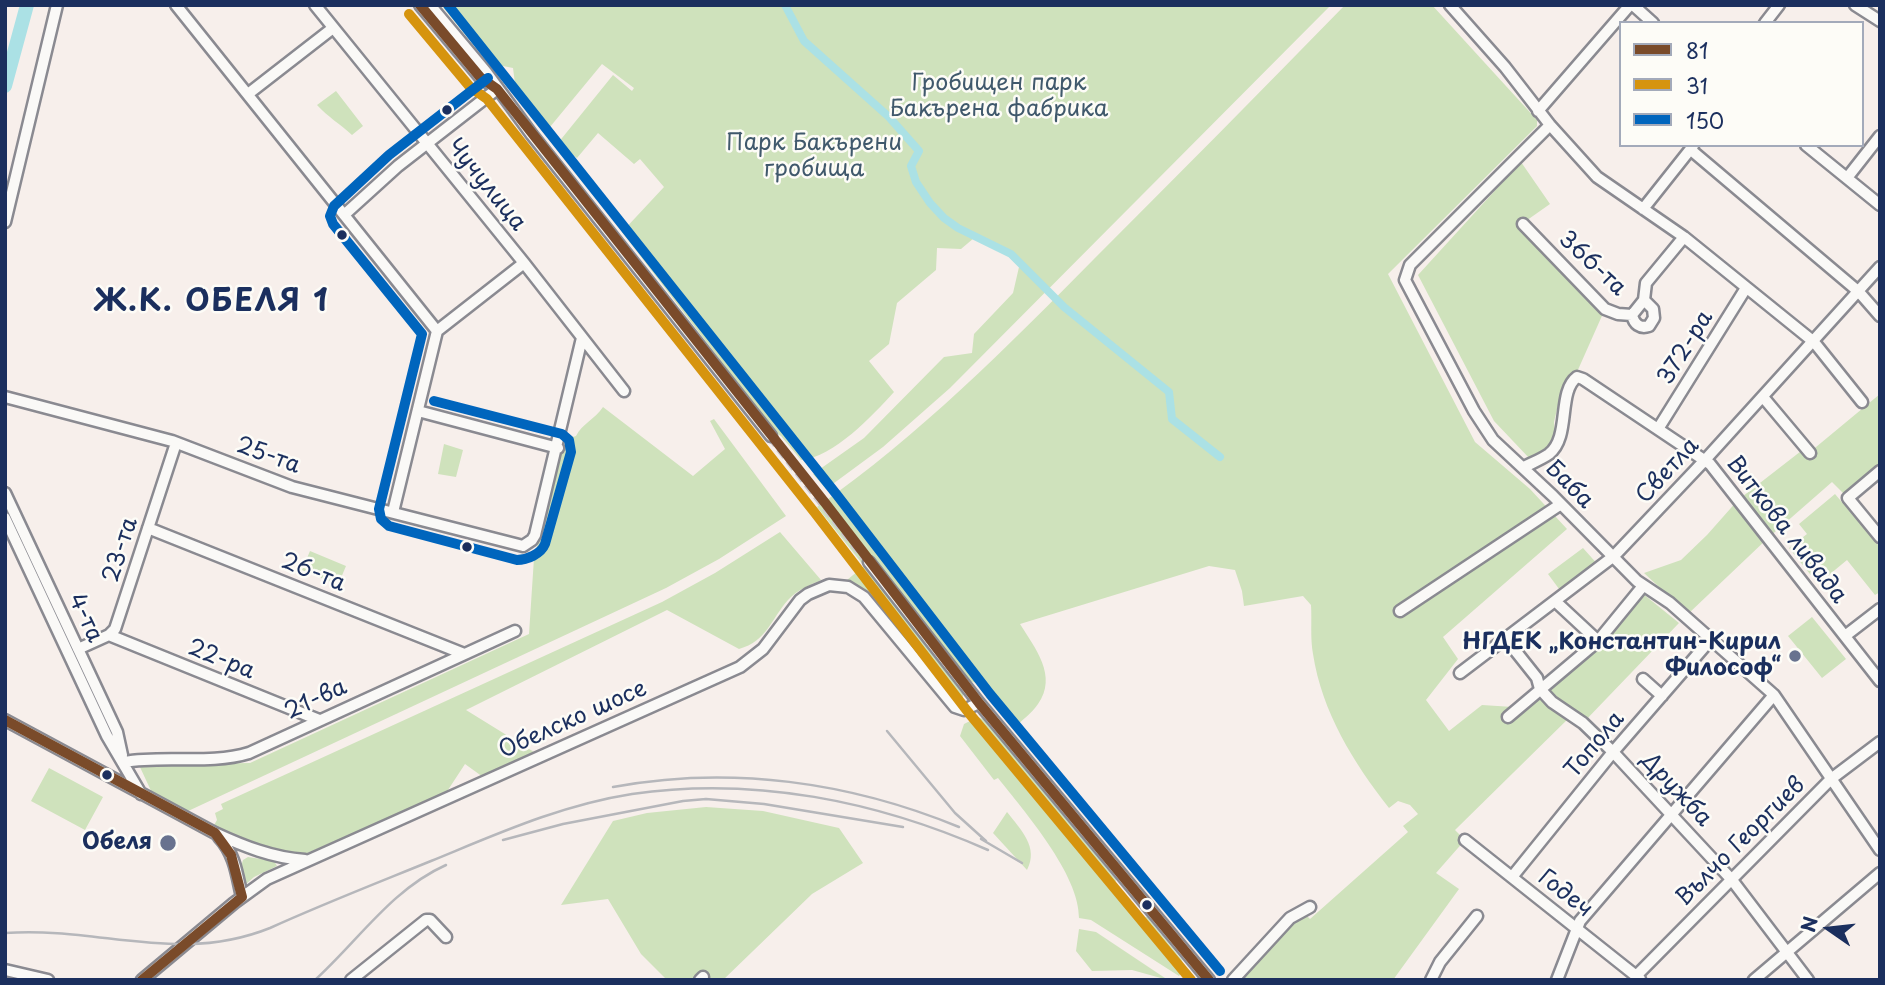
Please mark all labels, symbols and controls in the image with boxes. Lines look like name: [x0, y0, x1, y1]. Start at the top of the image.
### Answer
legend: [1619, 21, 1864, 147]
text: 81: [1686, 34, 1708, 66]
text: 31: [1686, 69, 1708, 101]
park label: Гробищен парк Бакърена фабрика: [890, 70, 1108, 124]
unlabelled marker: [440, 103, 454, 117]
text: 150: [1686, 104, 1724, 136]
park label: Парк Бакърени гробища: [726, 130, 902, 184]
street label: Чучулица: [440, 133, 532, 237]
street label: 366-та: [1552, 226, 1632, 302]
unlabelled marker: [335, 228, 349, 242]
district label: Ж.К. ОБЕЛЯ 1: [97, 285, 327, 321]
street label: 372-ра: [1652, 306, 1720, 390]
street label: 25-та: [232, 432, 304, 480]
street label: Светла: [1631, 432, 1705, 510]
street label: Виткова ливада: [1720, 451, 1852, 609]
street label: Баба: [1539, 455, 1599, 515]
street label: 23-та: [98, 514, 144, 586]
unlabelled marker: [460, 540, 474, 554]
street label: 26-та: [277, 548, 349, 598]
street label: 4-та: [62, 589, 108, 647]
place label: НГДЕК „Константин-Кирил Философ“: [1462, 629, 1781, 683]
street label: 22-ра: [183, 634, 259, 686]
marker: НГДЕК „Константин-Кирил Философ“: [1787, 648, 1803, 664]
street label: 21-ва: [281, 674, 351, 726]
street label: Обелско шосе: [495, 675, 651, 765]
street label: Топола: [1559, 706, 1631, 784]
street label: Дружба: [1635, 747, 1717, 833]
unlabelled marker: [100, 768, 114, 782]
street label: Вълчо Георгиев: [1671, 772, 1811, 912]
place label: Обеля: [82, 829, 152, 857]
marker: Обеля: [158, 833, 178, 853]
street label: Годеч: [1532, 864, 1598, 924]
north arrow: [1794, 894, 1864, 964]
unlabelled marker: [1140, 898, 1154, 912]
text: N: [1793, 913, 1824, 935]

